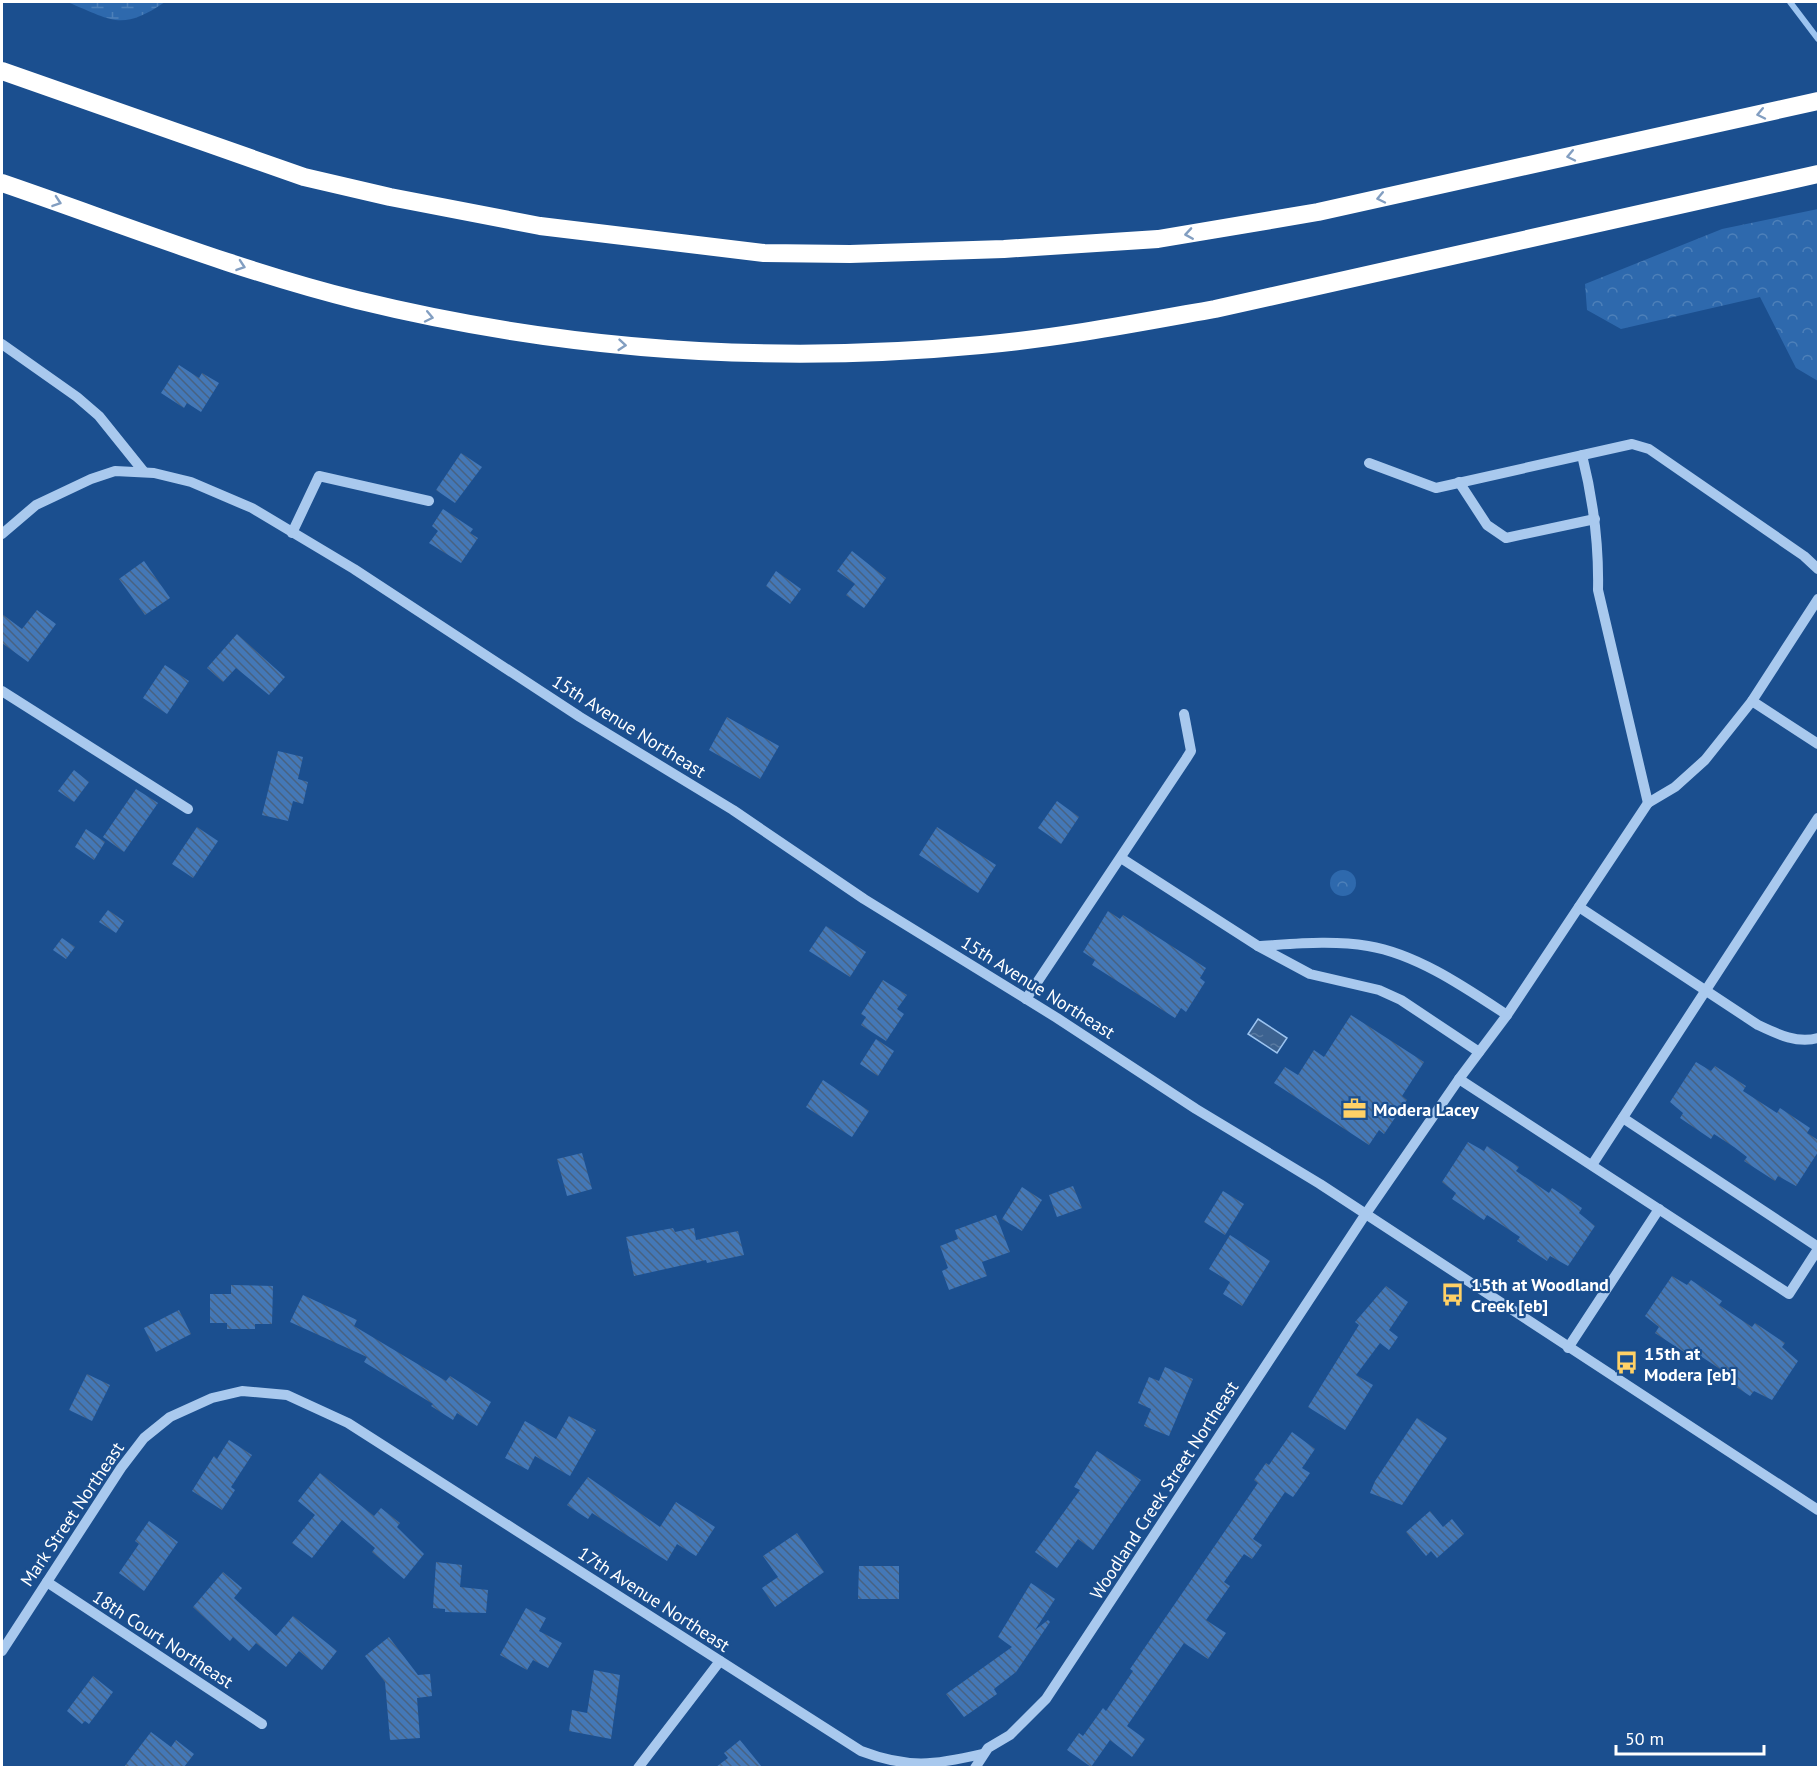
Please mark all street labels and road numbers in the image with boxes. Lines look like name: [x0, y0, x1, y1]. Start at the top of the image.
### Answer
street label: 15th Avenue Northeast: [548, 669, 710, 783]
street label: 15th Avenue Northeast: [957, 930, 1119, 1044]
street label: Woodland Creek Street Northeast: [1085, 1377, 1243, 1603]
street label: Mark Street Northeast: [15, 1437, 129, 1591]
street label: 17th Avenue Northeast: [574, 1541, 734, 1657]
street label: 18th Court Northeast: [88, 1585, 238, 1693]

